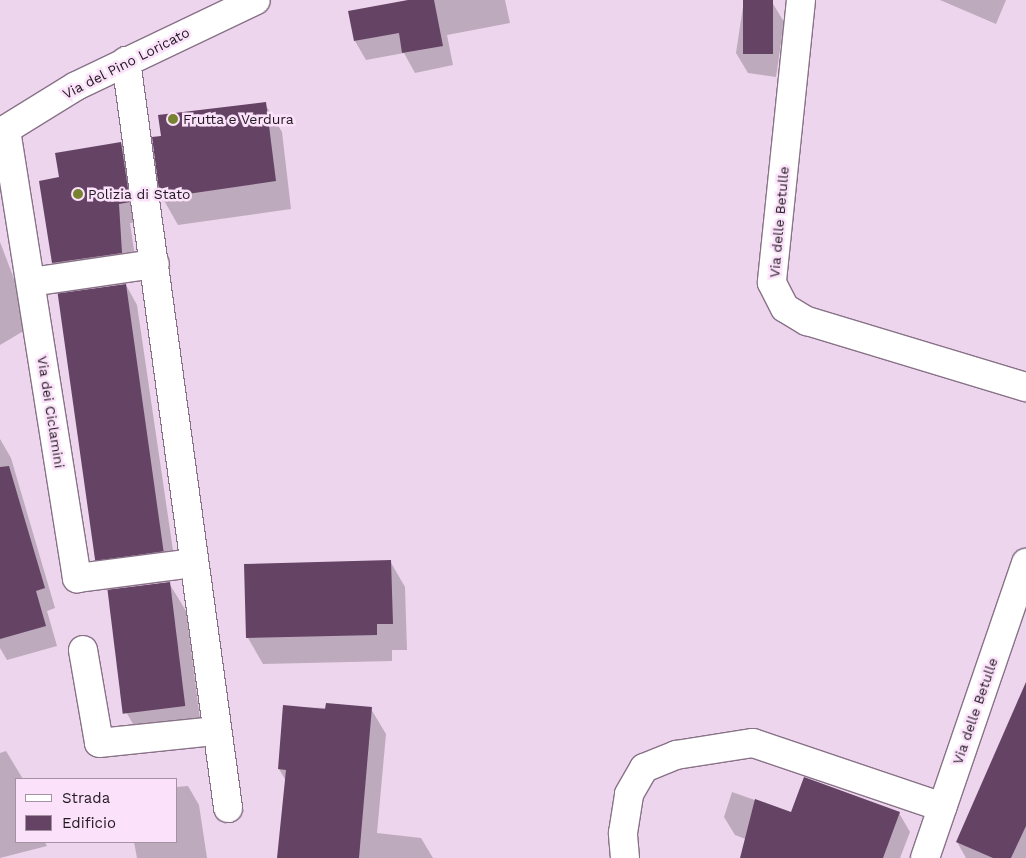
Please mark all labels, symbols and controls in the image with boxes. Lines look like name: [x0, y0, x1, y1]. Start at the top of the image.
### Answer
street label: Via del Pino Loricato: [59, 23, 193, 103]
place label: Frutta e Verdura: [183, 111, 295, 127]
marker: Frutta e Verdura: [167, 113, 179, 125]
street label: Via delle Betulle: [766, 166, 792, 278]
place label: Polizia di Stato: [88, 186, 191, 202]
marker: Polizia di Stato: [72, 188, 84, 200]
street label: Via dei Ciclamini: [34, 355, 68, 469]
street label: Via delle Betulle: [949, 655, 1001, 767]
legend: [15, 778, 178, 843]
text: Strada: [62, 789, 110, 807]
text: Edificio: [62, 814, 116, 832]

